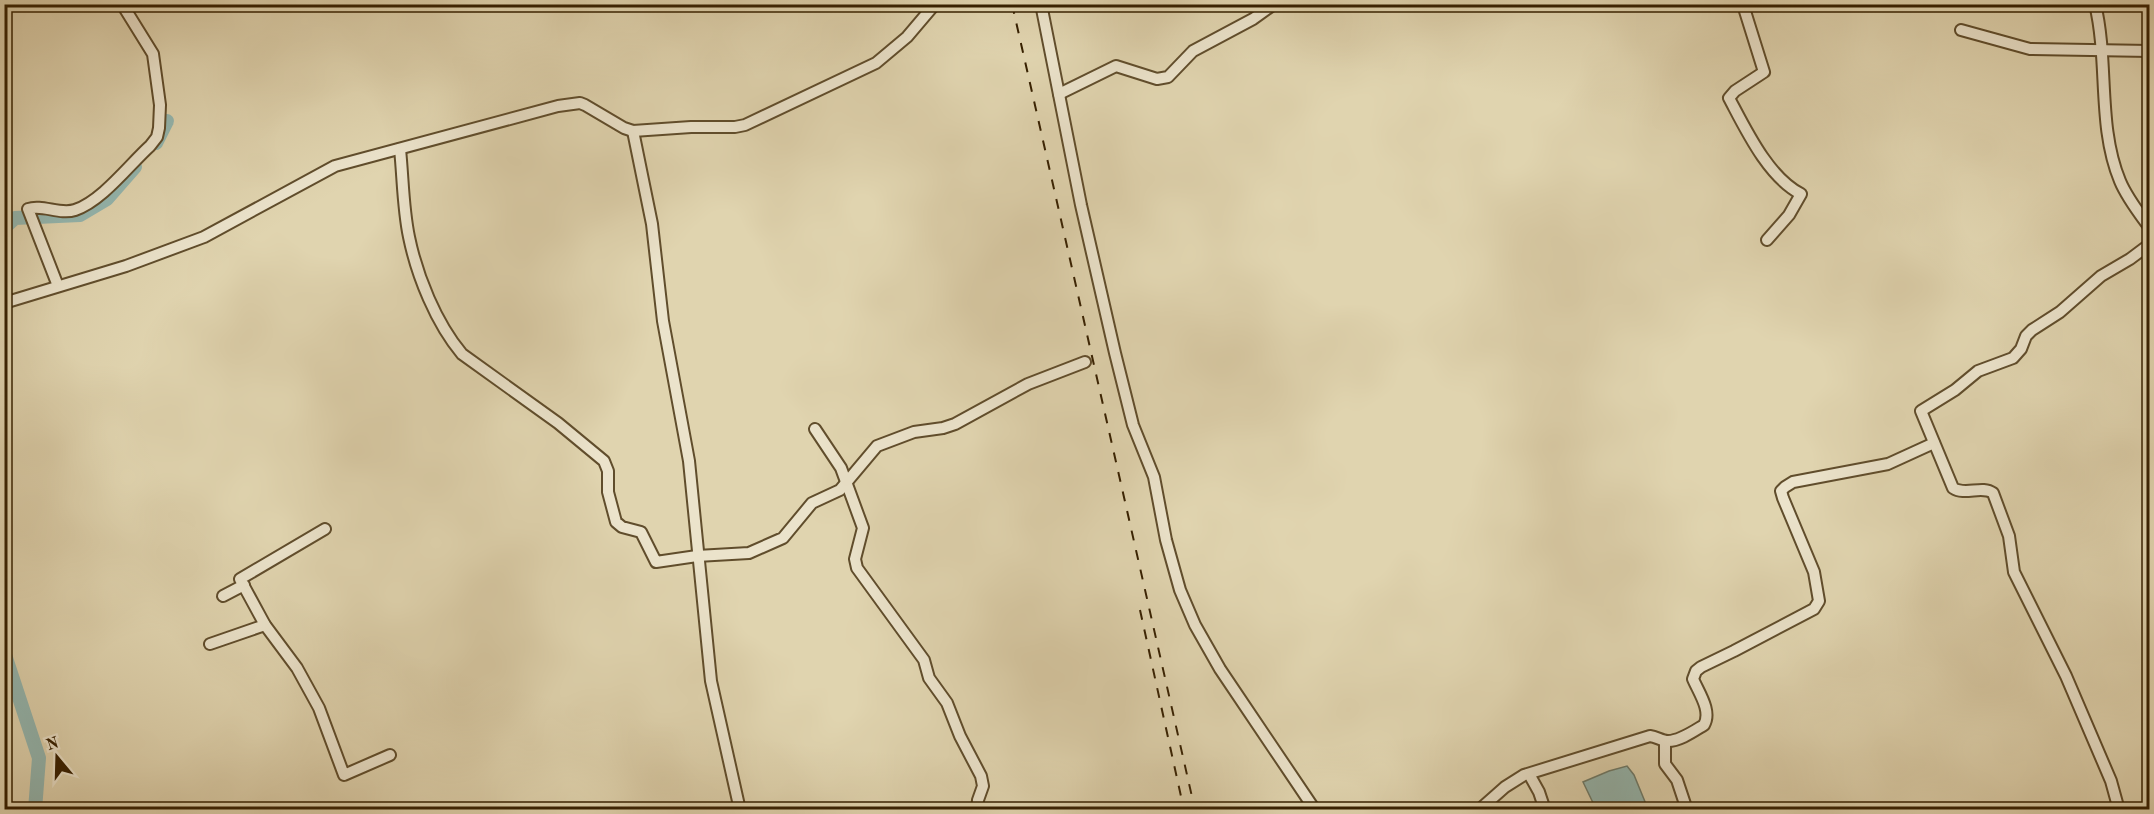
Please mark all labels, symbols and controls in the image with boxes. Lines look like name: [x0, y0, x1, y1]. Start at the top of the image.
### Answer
north arrow: [27, 727, 87, 787]
text: N: [44, 735, 62, 754]

